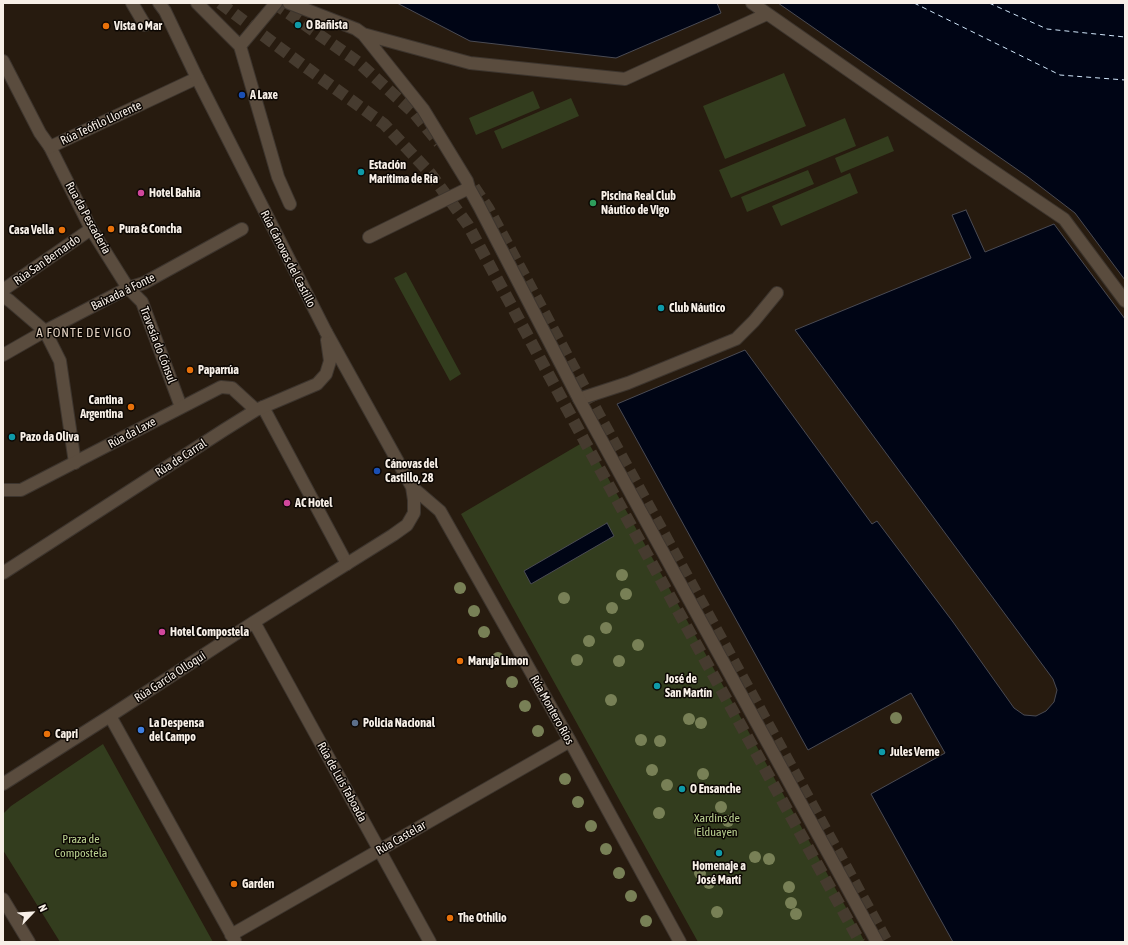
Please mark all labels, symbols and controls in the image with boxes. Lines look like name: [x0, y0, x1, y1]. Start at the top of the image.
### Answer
place label: O Bañista: [306, 18, 348, 32]
place label: Vista o Mar: [114, 19, 162, 33]
marker: O Bañista: [293, 20, 303, 30]
marker: Vista o Mar: [101, 21, 111, 31]
place label: A Laxe: [250, 88, 278, 102]
marker: A Laxe: [237, 90, 247, 100]
street label: Rúa Teófilo Llorente: [58, 98, 144, 148]
place label: Estación Marítima de Ría: [369, 158, 438, 186]
marker: Estación Marítima de Ría: [356, 167, 366, 177]
street label: Rua da Pescadería: [62, 179, 114, 257]
place label: Hotel Bahía: [149, 186, 201, 200]
marker: Hotel Bahía: [136, 188, 146, 198]
place label: Piscina Real Club Náutico de Vigo: [601, 189, 676, 217]
marker: Piscina Real Club Náutico de Vigo: [588, 198, 598, 208]
street label: Rúa Cánovas del Castillo: [257, 208, 319, 310]
place label: Pura & Concha: [119, 222, 182, 236]
place label: Casa Vella: [9, 223, 54, 237]
marker: Pura & Concha: [106, 224, 116, 234]
marker: Casa Vella: [57, 225, 67, 235]
street label: Rúa San Bernardo: [11, 232, 83, 288]
street label: Baixada á Fonte: [89, 270, 157, 314]
place label: Club Náutico: [669, 301, 725, 315]
marker: Club Náutico: [656, 303, 666, 313]
street label: Travesía do Cónsul: [137, 305, 179, 385]
district label: A FONTE DE VIGO: [36, 325, 132, 341]
place label: Paparrúa: [198, 363, 239, 377]
marker: Paparrúa: [185, 365, 195, 375]
place label: Cantina Argentina: [80, 393, 123, 421]
marker: Cantina Argentina: [126, 402, 136, 412]
street label: Rúa da Laxe: [106, 414, 158, 452]
place label: Pazo da Oliva: [20, 430, 79, 444]
marker: Pazo da Oliva: [7, 432, 17, 442]
street label: Rúa de Carral: [153, 436, 209, 480]
place label: Cánovas del Castillo, 28: [385, 457, 438, 485]
marker: Cánovas del Castillo, 28: [372, 466, 382, 476]
place label: AC Hotel: [295, 496, 332, 510]
marker: AC Hotel: [282, 498, 292, 508]
place label: Hotel Compostela: [170, 625, 249, 639]
marker: Hotel Compostela: [157, 627, 167, 637]
street label: Rúa García Olloqui: [132, 649, 208, 705]
place label: Maruja Limon: [468, 654, 528, 668]
marker: Maruja Limon: [455, 656, 465, 666]
place label: José de San Martín: [665, 672, 712, 700]
street label: Rúa Montero Ríos: [527, 673, 577, 747]
marker: José de San Martín: [652, 681, 662, 691]
place label: La Despensa del Campo: [149, 716, 204, 744]
place label: Policia Nacional: [363, 716, 435, 730]
marker: Policia Nacional: [350, 718, 360, 728]
marker: La Despensa del Campo: [136, 725, 146, 735]
place label: Capri: [55, 727, 78, 741]
marker: Capri: [42, 729, 52, 739]
street label: Rúa de Luis Taboada: [314, 740, 370, 824]
place label: Jules Verne: [890, 745, 940, 759]
marker: Jules Verne: [877, 747, 887, 757]
place label: O Ensanche: [690, 782, 741, 796]
marker: O Ensanche: [677, 784, 687, 794]
park label: Xardíns de Elduayen: [694, 811, 740, 839]
street label: Rúa Castelar: [373, 818, 429, 858]
park label: Praza de Compostela: [55, 832, 107, 860]
marker: Homenaje a José Martí: [714, 848, 724, 858]
place label: Homenaje a José Martí: [692, 859, 746, 887]
place label: Garden: [242, 877, 274, 891]
marker: Garden: [229, 879, 239, 889]
north arrow: [12, 893, 52, 933]
text: N: [36, 902, 50, 913]
place label: The Othilio: [458, 911, 507, 925]
marker: The Othilio: [445, 913, 455, 923]

